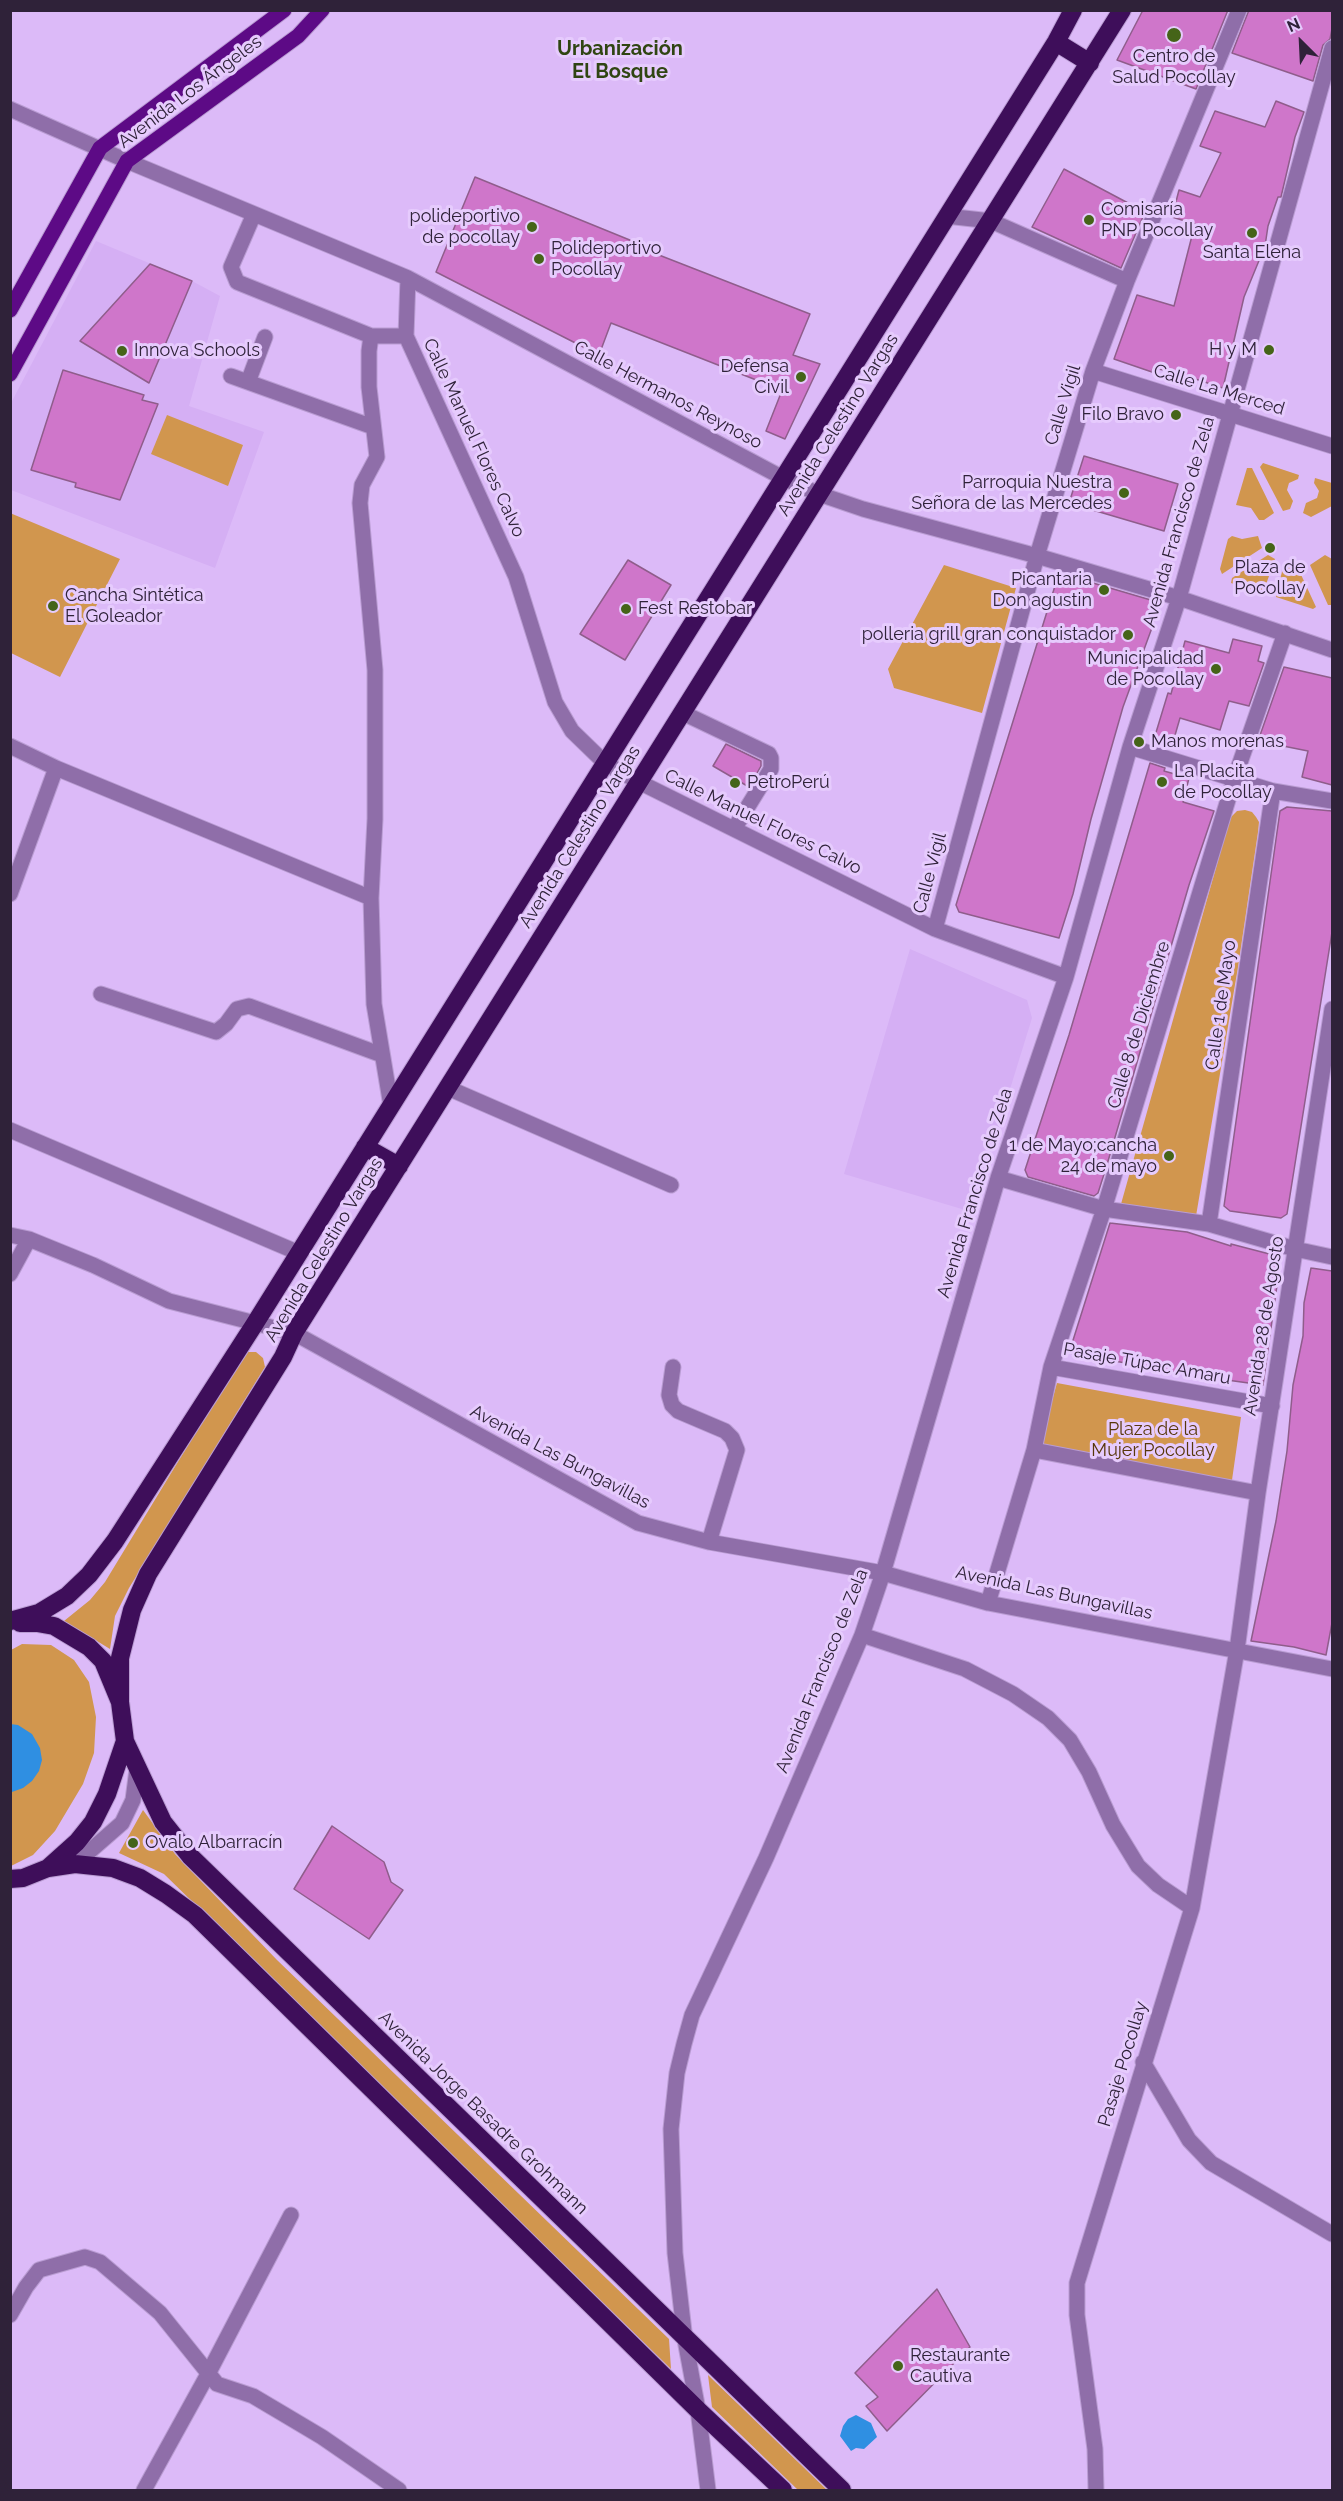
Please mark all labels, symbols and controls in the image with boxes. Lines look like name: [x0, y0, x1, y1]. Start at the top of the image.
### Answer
north arrow: [1271, 12, 1331, 72]
text: N: [1284, 14, 1303, 36]
marker: Centro de Salud Pocollay: [1165, 26, 1183, 44]
street label: Avenida Los Ángeles: [114, 31, 266, 153]
district label: Urbanización El Bosque: [557, 37, 683, 84]
place label: Centro de Salud Pocollay: [1112, 46, 1236, 88]
place label: Comisaría PNP Pocollay: [1101, 199, 1213, 242]
place label: polideportivo de pocollay: [410, 206, 520, 248]
marker: Comisaría PNP Pocollay: [1082, 213, 1096, 227]
marker: polideportivo de pocollay: [525, 220, 539, 234]
marker: Santa Elena: [1245, 226, 1259, 240]
place label: Polideportivo Pocollay: [551, 238, 661, 280]
place label: Santa Elena: [1203, 242, 1301, 264]
marker: Polideportivo Pocollay: [532, 252, 546, 266]
street label: Avenida Celestino Vargas: [773, 330, 903, 520]
street label: Calle Manuel Flores Calvo: [418, 335, 530, 541]
street label: Calle Hermanos Reynoso: [570, 336, 766, 454]
place label: H y M: [1209, 339, 1257, 361]
place label: Innova Schools: [134, 340, 260, 362]
marker: H y M: [1262, 343, 1276, 357]
marker: Innova Schools: [115, 344, 129, 358]
place label: Defensa Civil: [720, 356, 789, 398]
street label: Calle La Merced: [1151, 360, 1287, 420]
street label: Calle Vigil: [1041, 362, 1085, 448]
marker: Defensa Civil: [794, 370, 808, 384]
place label: Filo Bravo: [1082, 404, 1164, 426]
marker: Filo Bravo: [1169, 408, 1183, 422]
street label: Avenida Francisco de Zela: [1139, 414, 1219, 630]
place label: Parroquia Nuestra Señora de las Mercedes: [911, 472, 1112, 514]
marker: Parroquia Nuestra Señora de las Mercedes: [1117, 486, 1131, 500]
marker: Plaza de Pocollay: [1263, 541, 1277, 555]
place label: Plaza de Pocollay: [1234, 557, 1306, 600]
place label: Picantaria Don agustin: [993, 569, 1092, 612]
marker: Picantaria Don agustin: [1097, 583, 1111, 597]
place label: Cancha Sintética El Goleador: [65, 585, 204, 628]
place label: Fest Restobar: [638, 598, 752, 620]
marker: Cancha Sintética El Goleador: [46, 599, 60, 613]
marker: Fest Restobar: [619, 602, 633, 616]
place label: polleria grill gran conquistador: [862, 624, 1116, 646]
marker: polleria grill gran conquistador: [1121, 628, 1135, 642]
place label: Municipalidad de Pocollay: [1087, 648, 1204, 690]
marker: Municipalidad de Pocollay: [1209, 662, 1223, 676]
place label: Manos morenas: [1151, 731, 1284, 753]
marker: Manos morenas: [1132, 735, 1146, 749]
street label: Avenida Celestino Vargas: [515, 742, 645, 932]
place label: La Placita de Pocollay: [1174, 761, 1272, 804]
street label: Calle Manuel Flores Calvo: [661, 765, 865, 879]
place label: PetroPerú: [747, 772, 830, 794]
marker: La Placita de Pocollay: [1155, 775, 1169, 789]
marker: PetroPerú: [728, 776, 742, 790]
street label: Calle Vigil: [909, 830, 951, 916]
street label: Calle 8 de Diciembre: [1103, 939, 1175, 1111]
street label: Calle 1 de Mayo: [1201, 939, 1241, 1071]
street label: Avenida Francisco de Zela: [933, 1086, 1017, 1300]
place label: 1 de Mayo;cancha 24 de mayo: [1009, 1135, 1157, 1178]
marker: 1 de Mayo;cancha 24 de mayo: [1162, 1149, 1176, 1163]
street label: Avenida Celestino Vargas: [260, 1154, 388, 1346]
street label: Avenida 28 de Agosto: [1239, 1235, 1289, 1417]
street label: Pasaje Túpac Amaru: [1062, 1339, 1232, 1389]
street label: Avenida Las Bungavillas: [466, 1400, 654, 1514]
park label: Plaza de la Mujer Pocollay: [1091, 1419, 1215, 1462]
street label: Avenida Las Bungavillas: [954, 1562, 1154, 1624]
street label: Avenida Francisco de Zela: [771, 1566, 873, 1776]
place label: Ovalo Albarracín: [145, 1832, 283, 1854]
marker: Ovalo Albarracín: [126, 1836, 140, 1850]
street label: Pasaje Pocollay: [1094, 1999, 1152, 2129]
street label: Avenida Jorge Basadre Grohmann: [374, 2007, 592, 2219]
place label: Restaurante Cautiva: [910, 2345, 1010, 2388]
marker: Restaurante Cautiva: [891, 2359, 905, 2373]

